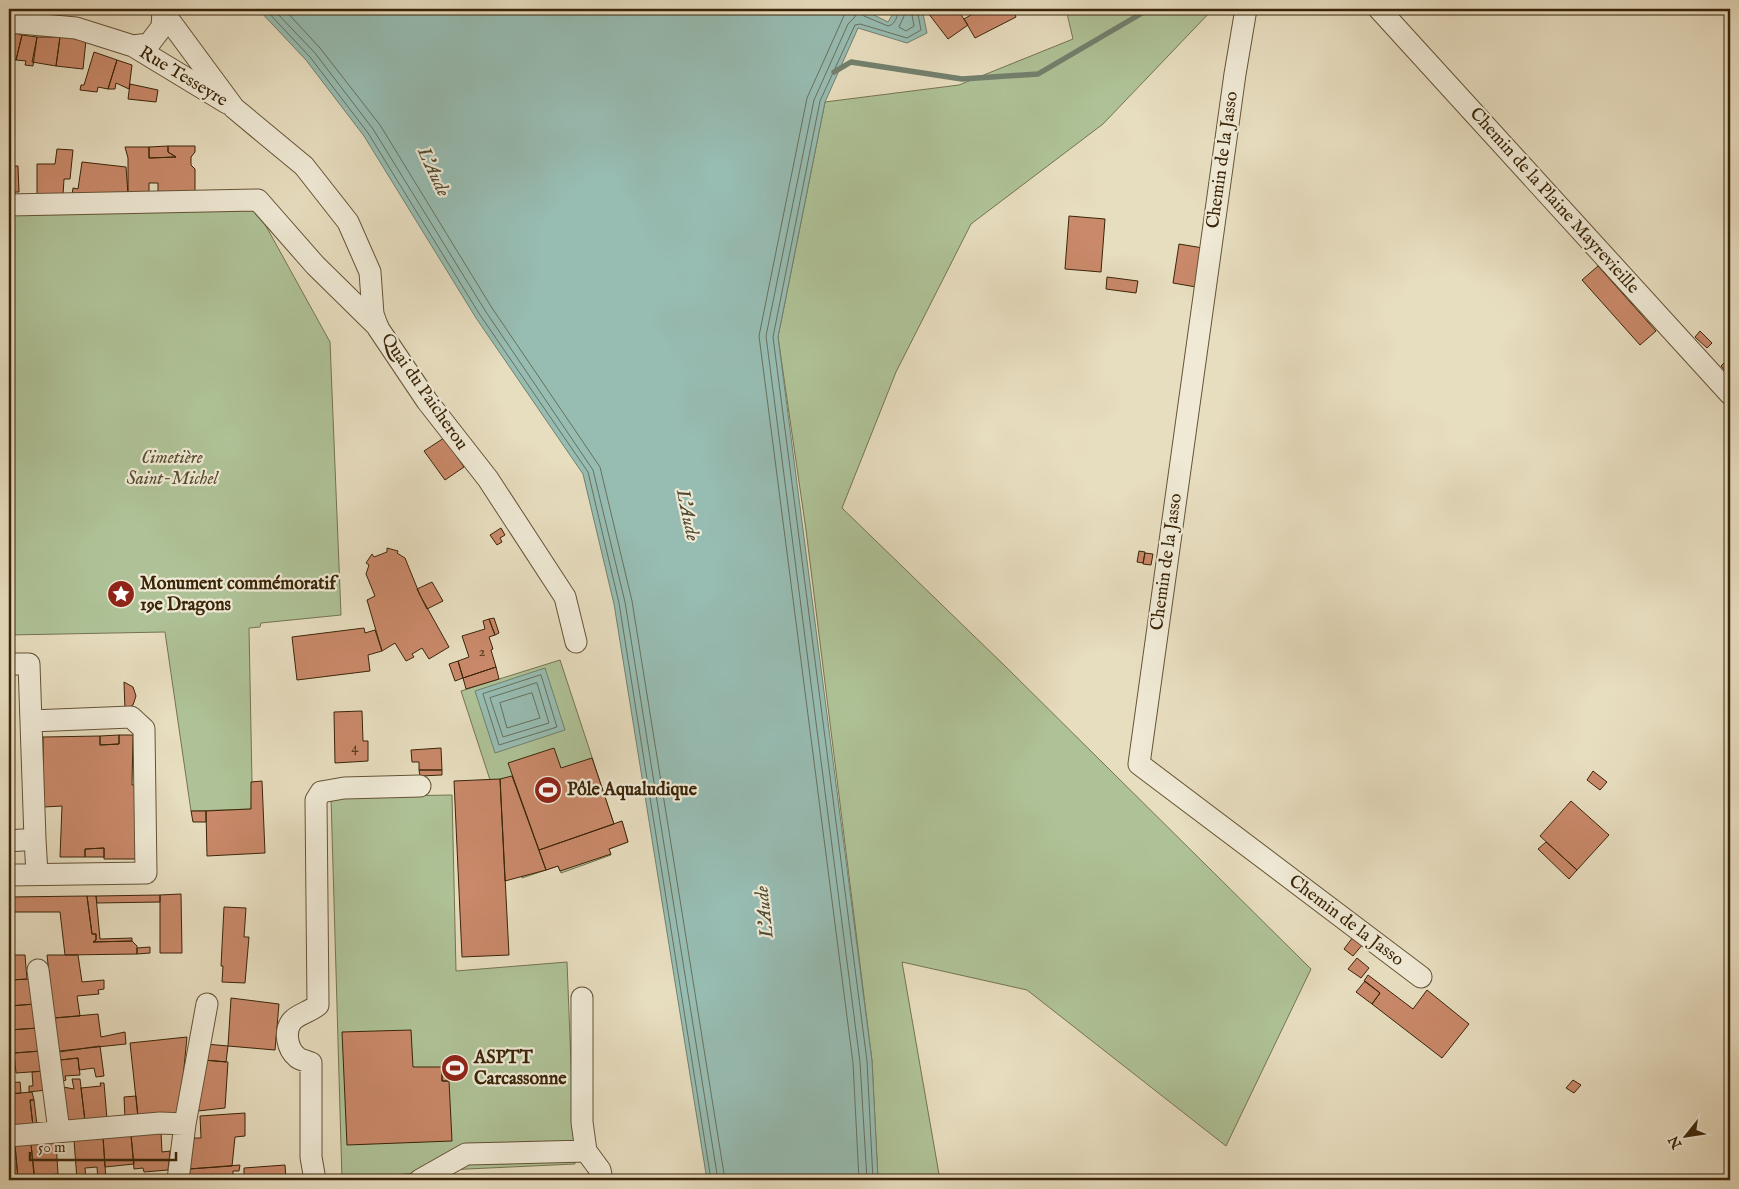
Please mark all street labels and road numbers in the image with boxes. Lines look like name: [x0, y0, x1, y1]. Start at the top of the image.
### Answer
street label: Rue Tesseyre: [134, 41, 232, 113]
street label: Chemin de la Jasso: [1202, 90, 1244, 230]
street label: Chemin de la Plaine Mayrevieille: [1464, 103, 1644, 299]
street label: Quai du Paicherou: [375, 329, 473, 455]
street label: Chemin de la Jasso: [1146, 492, 1188, 632]
street label: Chemin de la Jasso: [1284, 870, 1408, 972]

